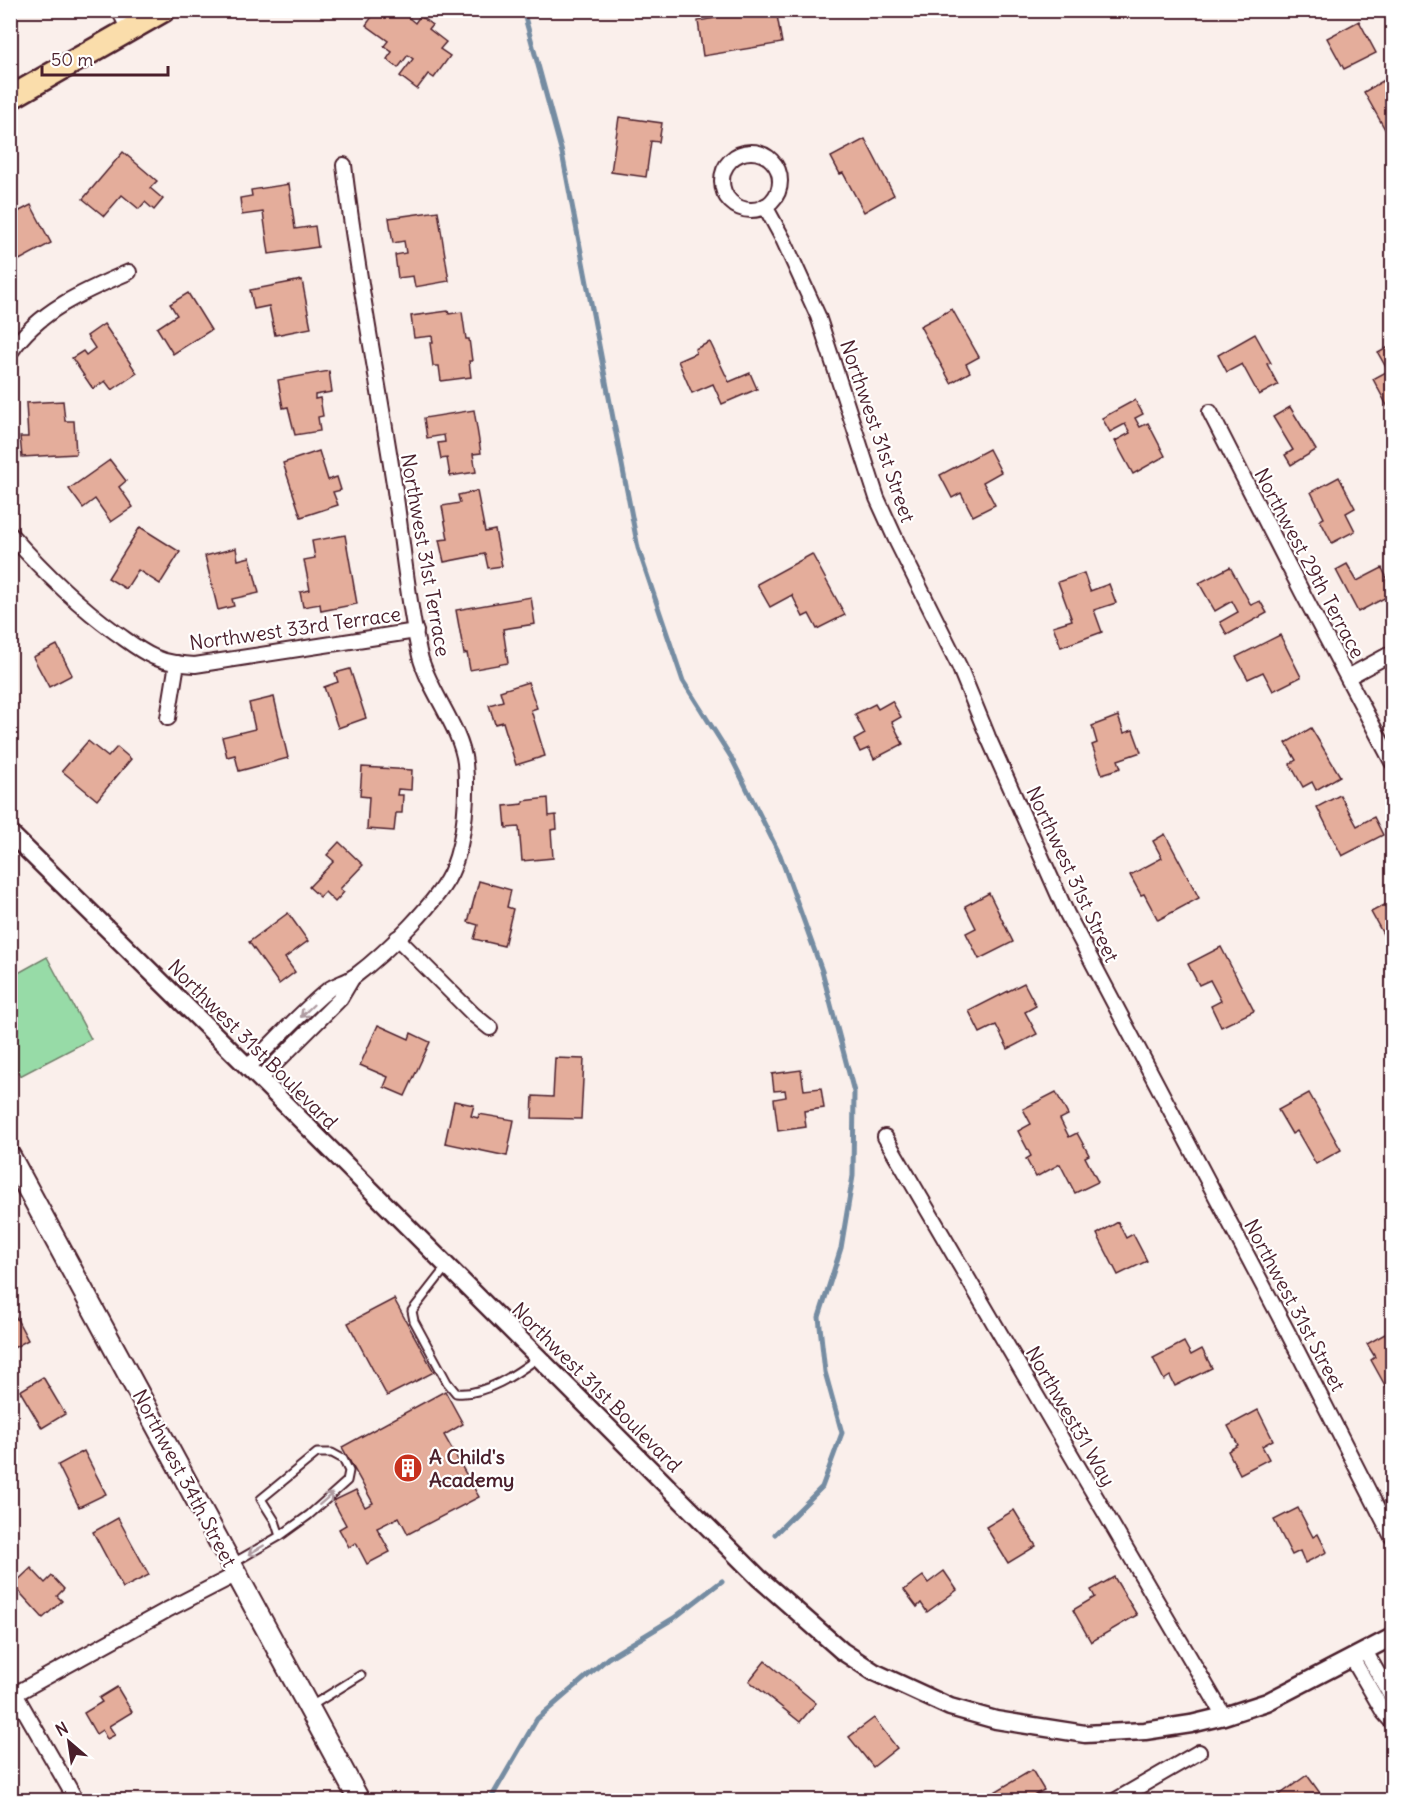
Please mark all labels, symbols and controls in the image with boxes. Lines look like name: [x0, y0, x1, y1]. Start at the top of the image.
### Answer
scale bar: [42, 39, 168, 77]
text: 50 m: [51, 48, 93, 71]
street label: Northwest 31st Street: [835, 336, 921, 526]
street label: Northwest 31st Terrace: [396, 451, 456, 659]
street label: Northwest 29th Terrace: [1249, 464, 1371, 662]
street label: Northwest 33rd Terrace: [188, 601, 402, 655]
street label: Northwest 31st Street: [1021, 782, 1125, 966]
street label: Northwest 31st Boulevard: [163, 954, 343, 1134]
one-way arrow: [299, 1004, 314, 1018]
street label: Northwest 31st Street: [1239, 1215, 1351, 1396]
street label: Northwest 31st Boulevard: [507, 1297, 687, 1477]
street label: Northwest31 Way: [1021, 1342, 1121, 1490]
street label: Northwest 34th Street: [128, 1385, 243, 1571]
place label: A Child's Academy: [429, 1444, 514, 1492]
building icon: A Child's Academy: [392, 1452, 424, 1484]
one-way arrow: [317, 1493, 333, 1507]
one-way arrow: [248, 1544, 265, 1556]
north arrow: [39, 1712, 99, 1772]
text: N: [52, 1717, 71, 1740]

